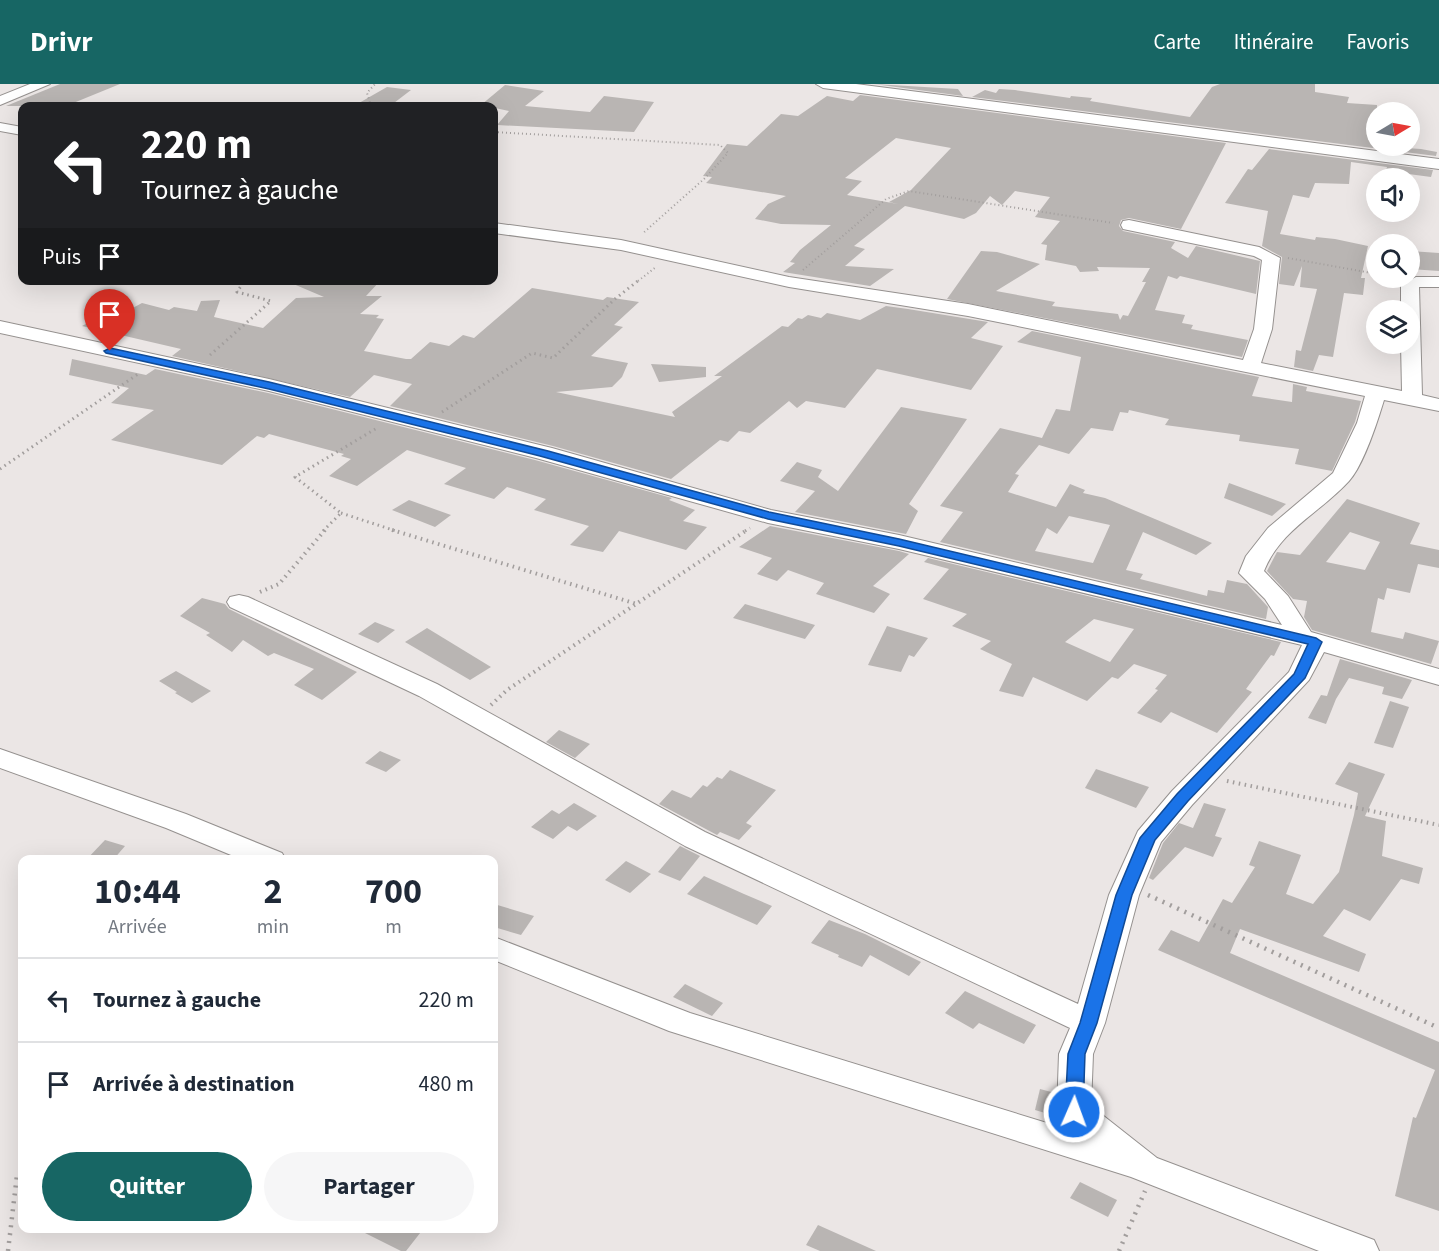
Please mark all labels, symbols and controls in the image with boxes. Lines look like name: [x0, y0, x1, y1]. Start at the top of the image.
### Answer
text: Drivr: [30, 22, 92, 62]
text: Carte: [1154, 27, 1201, 57]
text: Itinéraire: [1234, 27, 1313, 57]
text: Favoris: [1346, 27, 1409, 57]
north arrow: [1366, 102, 1420, 156]
map controls: [1366, 102, 1420, 354]
text: 220 m: [141, 115, 252, 175]
icon: left: [42, 126, 120, 204]
button: sound: [1366, 168, 1420, 222]
text: Tournez à gauche: [141, 171, 338, 210]
button: search: [1366, 234, 1420, 288]
icon: arrive: [93, 240, 126, 273]
text: Puis: [42, 241, 81, 273]
pin: [84, 289, 135, 351]
icon: arrive: [93, 298, 126, 331]
button: layers: [1366, 300, 1420, 354]
text: 10:44: [94, 866, 181, 917]
text: 2: [263, 866, 282, 917]
text: 700: [365, 866, 422, 917]
text: Arrivée: [108, 913, 167, 941]
text: min: [257, 913, 289, 941]
text: m: [385, 913, 402, 941]
icon: left: [42, 984, 75, 1017]
text: Tournez à gauche: [93, 984, 261, 1016]
text: 220 m: [419, 984, 474, 1016]
icon: arrive: [42, 1068, 75, 1101]
text: Arrivée à destination: [93, 1068, 295, 1100]
text: 480 m: [419, 1068, 474, 1100]
position arrow: [1042, 1080, 1106, 1144]
button: Quitter: [42, 1152, 252, 1221]
button: Partager: [264, 1152, 474, 1221]

